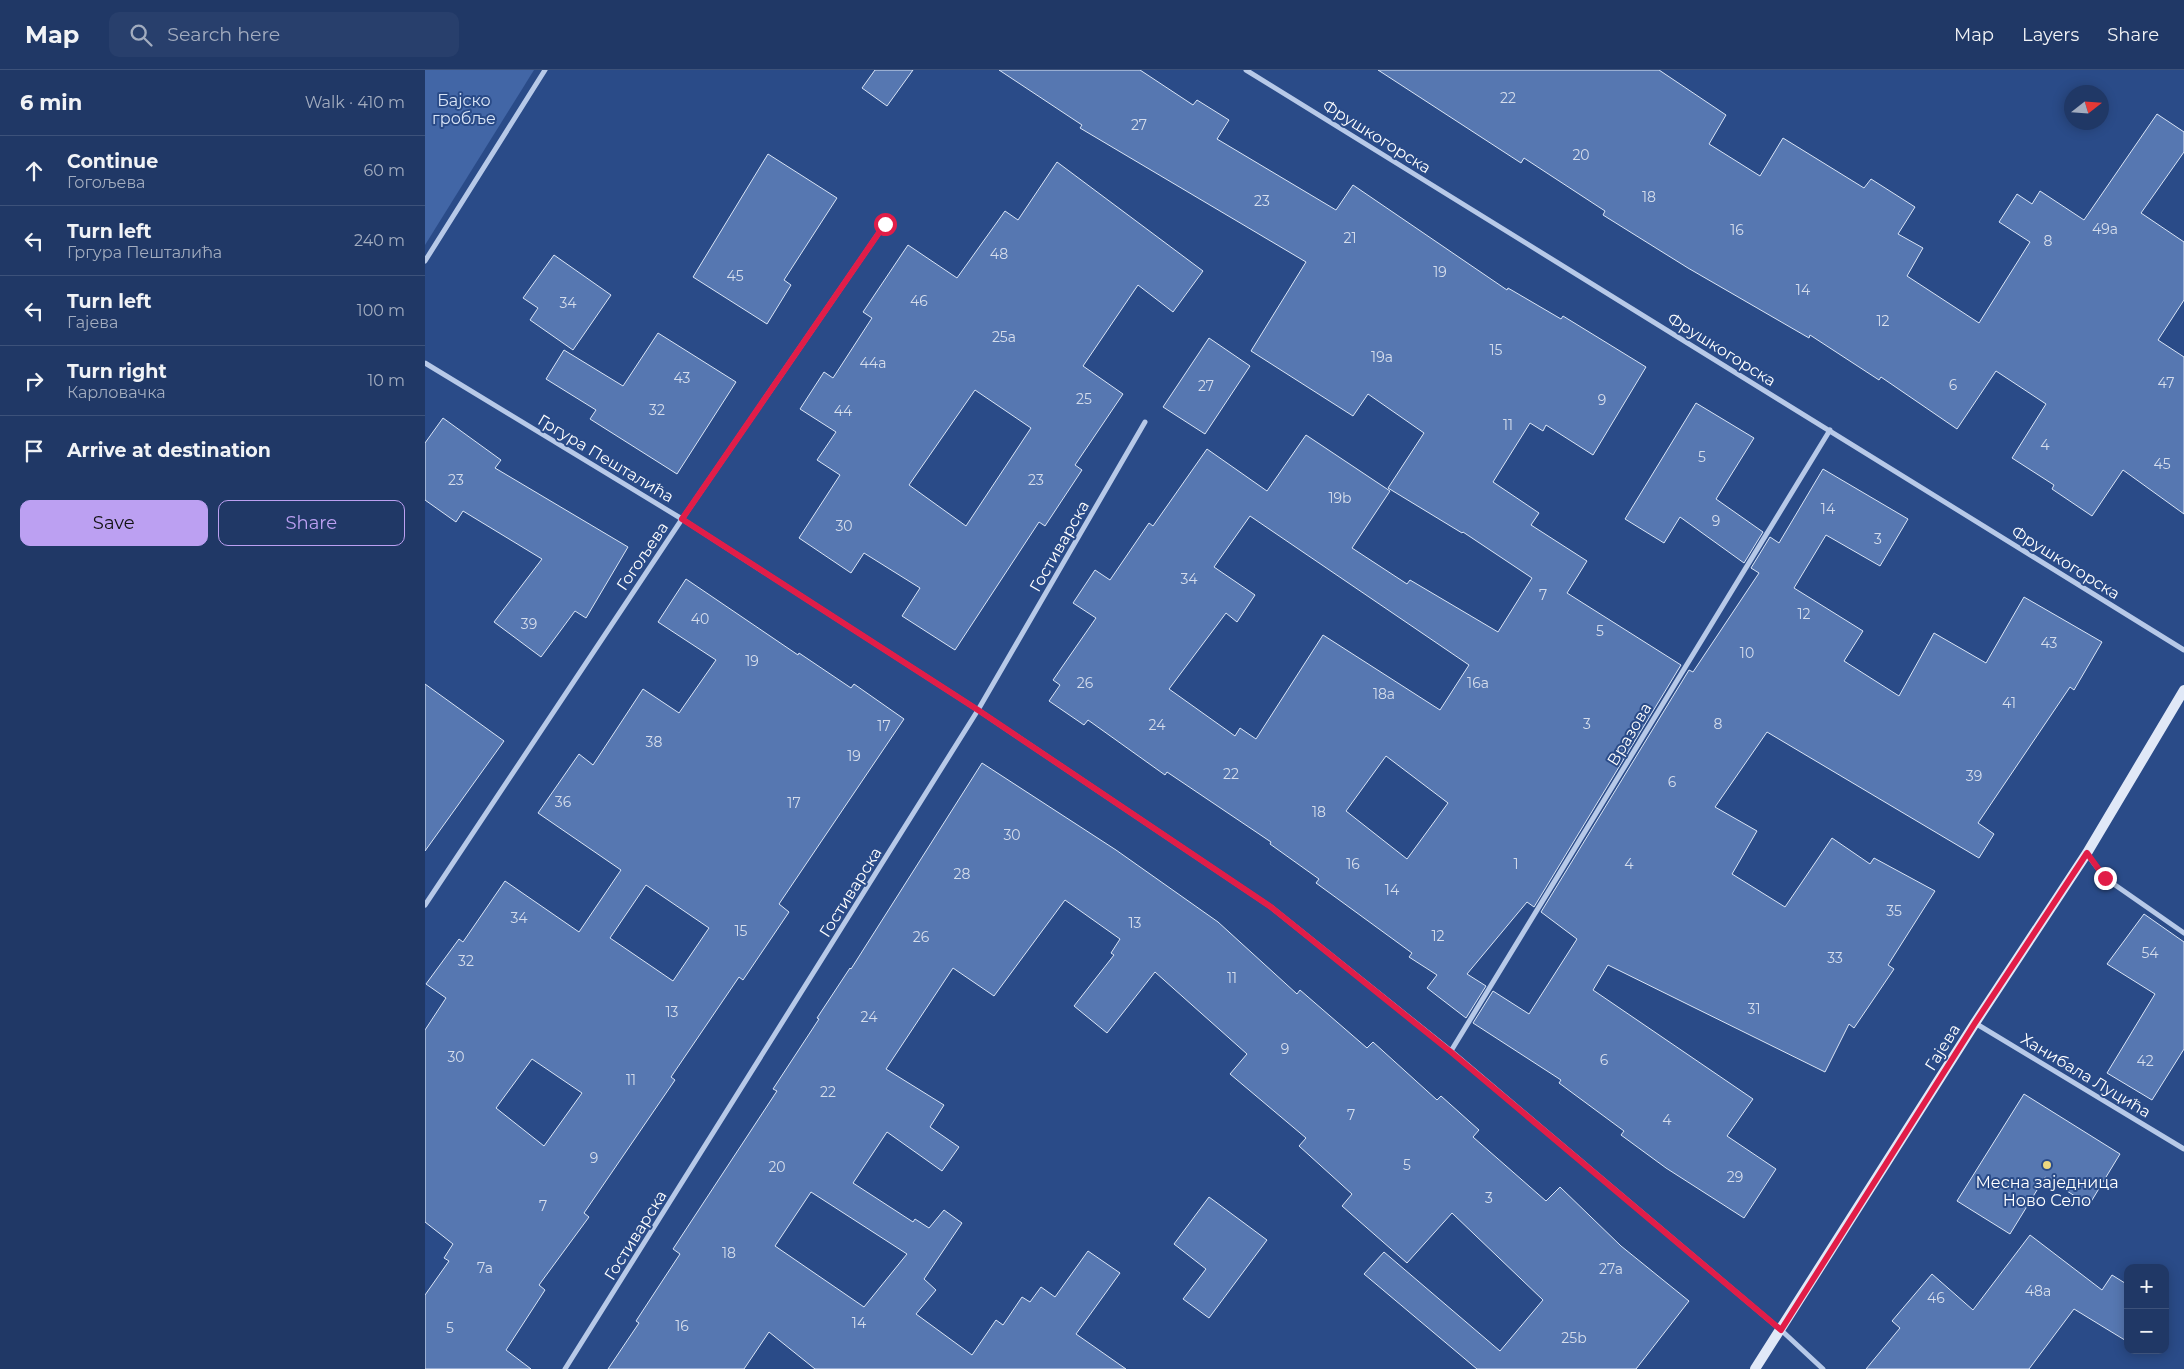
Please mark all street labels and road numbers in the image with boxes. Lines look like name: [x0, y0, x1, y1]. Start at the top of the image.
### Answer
street label: Фрушкогорска: [1319, 95, 1434, 177]
street label: Фрушкогорска: [1664, 308, 1779, 390]
street label: Гргура Пешталића: [534, 410, 677, 507]
street label: Гостиварска: [1026, 497, 1093, 595]
street label: Гогољева: [613, 518, 672, 594]
street label: Фрушкогорска: [2008, 521, 2123, 603]
street label: Вразова: [1603, 699, 1656, 769]
street label: Гостиварска: [815, 844, 886, 941]
street label: Гајева: [1921, 1020, 1964, 1074]
street label: Ханибала Луцића: [2017, 1029, 2154, 1122]
street label: Гостиварска: [600, 1187, 671, 1284]

